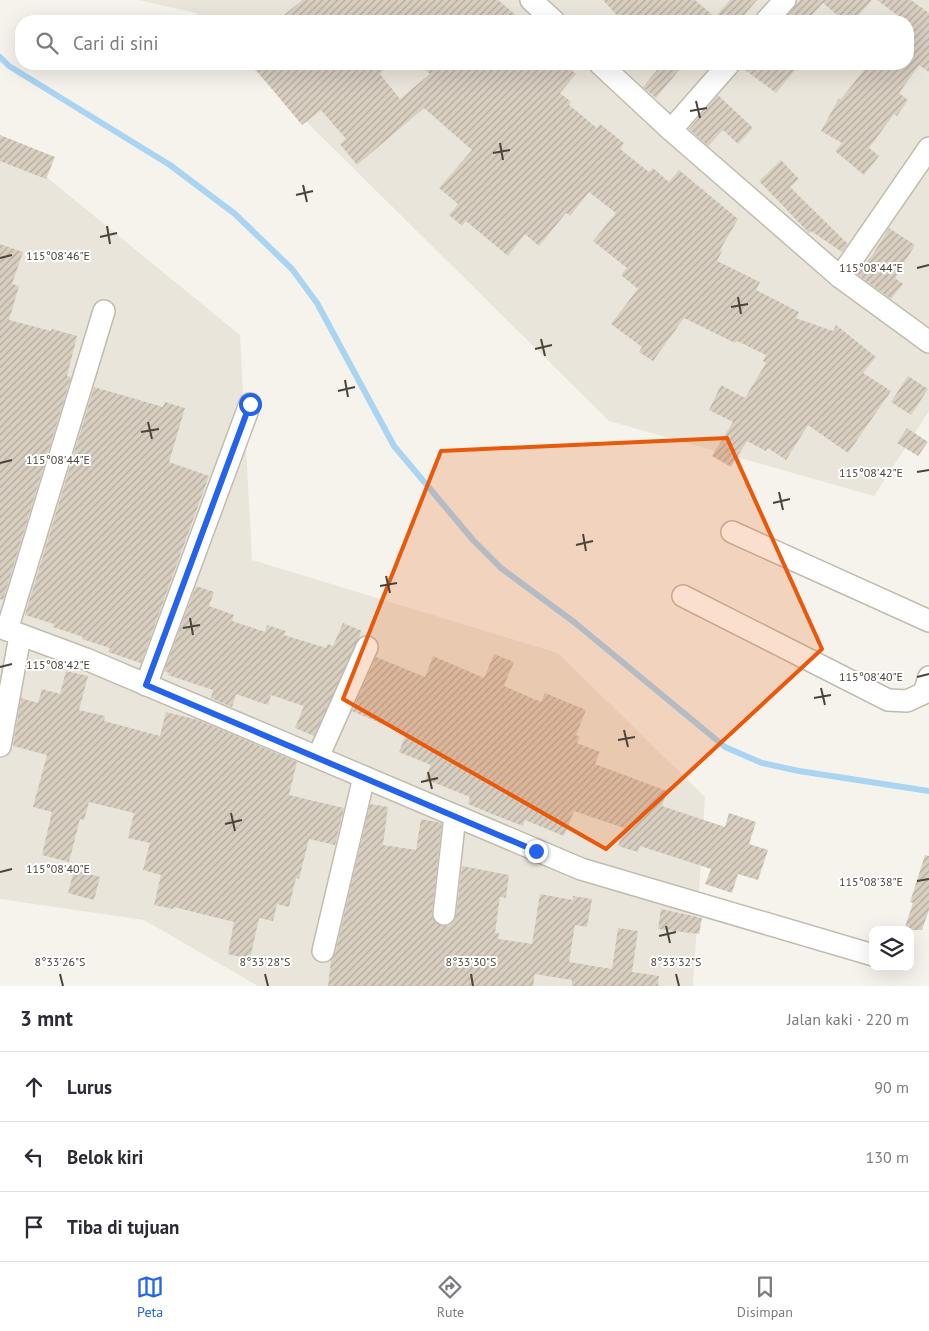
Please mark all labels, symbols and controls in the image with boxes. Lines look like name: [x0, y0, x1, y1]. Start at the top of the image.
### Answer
search box: [15, 15, 914, 70]
icon: search: [33, 29, 61, 57]
text: Cari di sini: [73, 31, 159, 55]
text: 115°08'46"E: [26, 248, 90, 263]
text: 115°08'44"E: [839, 260, 903, 275]
route start: [239, 393, 262, 416]
text: 115°08'44"E: [26, 452, 90, 467]
text: 115°08'42"E: [839, 465, 903, 480]
text: 115°08'42"E: [26, 657, 90, 672]
text: 115°08'40"E: [839, 669, 903, 684]
route end: [525, 840, 548, 863]
text: 115°08'40"E: [26, 861, 90, 876]
text: 115°08'38"E: [839, 874, 903, 889]
map controls: [869, 926, 914, 971]
button: layers: [869, 926, 914, 971]
text: 8°33'26"S: [35, 954, 85, 969]
text: 8°33'28"S: [240, 954, 290, 969]
text: 8°33'30"S: [446, 954, 496, 969]
text: 8°33'32"S: [651, 954, 701, 969]
text: 3 mnt: [20, 1005, 73, 1032]
text: Jalan kaki · 220 m: [787, 1009, 909, 1029]
icon: ahead: [20, 1073, 48, 1101]
text: Lurus: [67, 1075, 112, 1099]
text: 90 m: [874, 1077, 909, 1097]
icon: left: [20, 1143, 48, 1171]
text: Belok kiri: [67, 1145, 143, 1169]
text: 130 m: [866, 1147, 909, 1167]
icon: arrive: [20, 1213, 48, 1241]
text: Tiba di tujuan: [67, 1215, 179, 1239]
tab: Peta: [136, 1273, 164, 1321]
tab: Rute: [436, 1273, 464, 1321]
tab: Disimpan: [737, 1273, 793, 1321]

